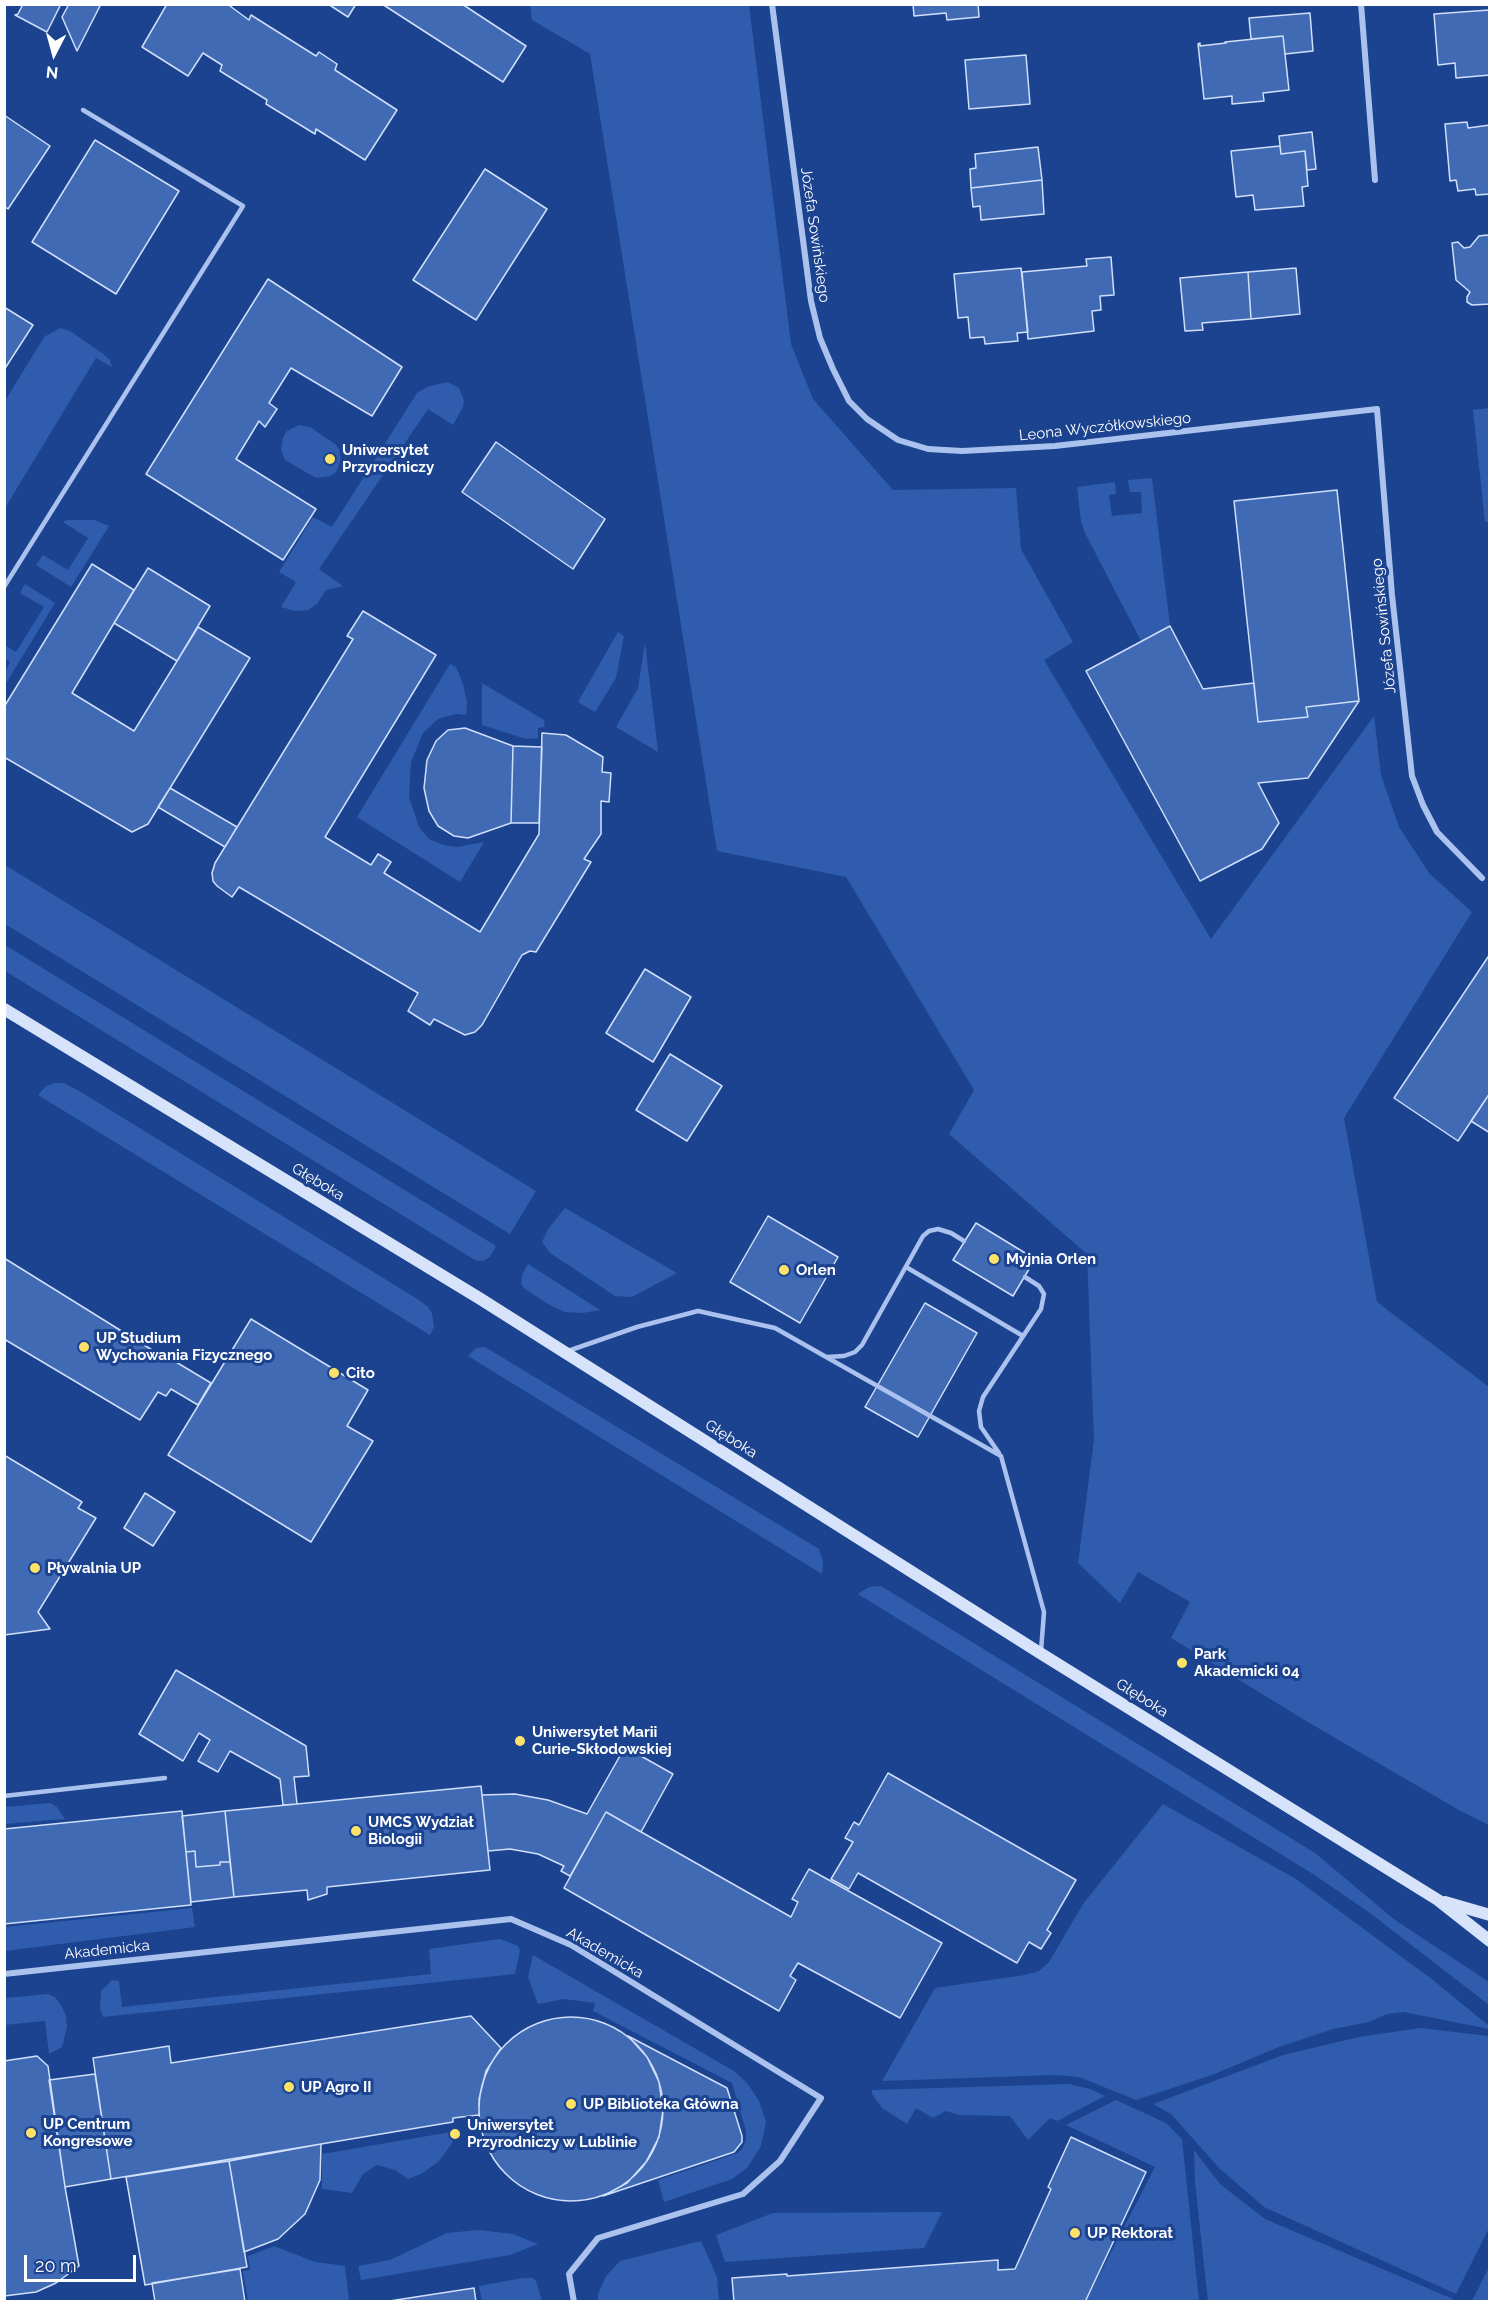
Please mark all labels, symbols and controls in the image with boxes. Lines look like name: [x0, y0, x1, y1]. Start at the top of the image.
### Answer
north arrow: [24, 24, 84, 84]
text: N: [45, 62, 59, 82]
street label: Józefa Sowińskiego: [797, 166, 833, 304]
street label: Leona Wyczółkowskiego: [1018, 409, 1192, 445]
place label: Uniwersytet Przyrodniczy: [342, 441, 434, 476]
marker: Uniwersytet Przyrodniczy: [323, 452, 337, 466]
street label: Józefa Sowińskiego: [1368, 557, 1400, 695]
street label: Głęboka: [288, 1159, 348, 1205]
place label: Myjnia Orlen: [1006, 1250, 1096, 1268]
marker: Myjnia Orlen: [987, 1252, 1001, 1266]
place label: Orlen: [796, 1261, 836, 1279]
marker: Orlen: [777, 1263, 791, 1277]
place label: UP Studium Wychowania Fizycznego: [96, 1329, 272, 1364]
marker: UP Studium Wychowania Fizycznego: [77, 1340, 91, 1354]
place label: Cito: [346, 1364, 375, 1382]
marker: Cito: [327, 1366, 341, 1380]
street label: Głęboka: [702, 1416, 760, 1462]
place label: Pływalnia UP: [47, 1559, 141, 1577]
marker: Pływalnia UP: [28, 1561, 42, 1575]
place label: Park Akademicki 04: [1194, 1645, 1299, 1680]
marker: Park Akademicki 04: [1175, 1656, 1189, 1670]
street label: Głęboka: [1113, 1675, 1171, 1721]
place label: Uniwersytet Marii Curie-Skłodowskiej: [532, 1723, 672, 1758]
marker: Uniwersytet Marii Curie-Skłodowskiej: [513, 1734, 527, 1748]
place label: UMCS Wydział Biologii: [368, 1813, 474, 1848]
marker: UMCS Wydział Biologii: [349, 1824, 363, 1838]
street label: Akademicka: [563, 1924, 647, 1982]
street label: Akademicka: [63, 1937, 151, 1963]
place label: UP Agro II: [301, 2078, 372, 2096]
marker: UP Agro II: [282, 2080, 296, 2094]
place label: UP Biblioteka Główna: [583, 2095, 739, 2113]
marker: UP Biblioteka Główna: [564, 2097, 578, 2111]
place label: UP Centrum Kongresowe: [43, 2115, 132, 2150]
place label: Uniwersytet Przyrodniczy w Lublinie: [467, 2116, 637, 2151]
marker: UP Centrum Kongresowe: [24, 2126, 38, 2140]
marker: Uniwersytet Przyrodniczy w Lublinie: [448, 2127, 462, 2141]
place label: UP Rektorat: [1087, 2224, 1173, 2242]
marker: UP Rektorat: [1068, 2226, 1082, 2240]
scale bar: [27, 2243, 140, 2281]
text: 20 m: [35, 2255, 77, 2276]

